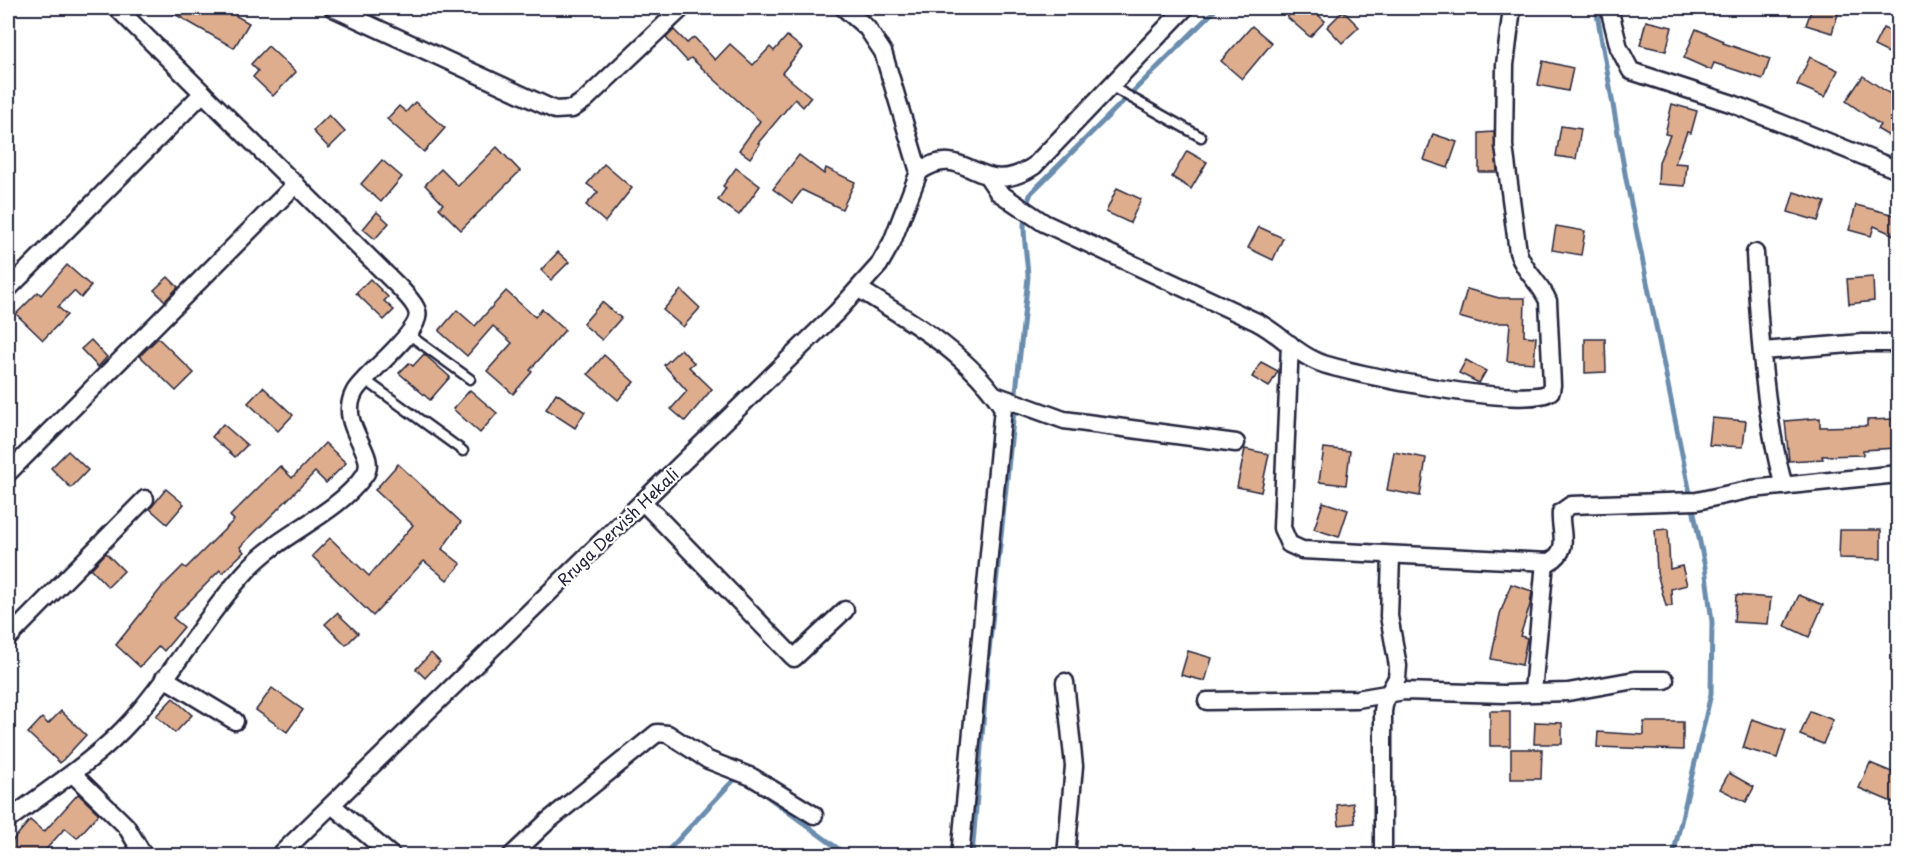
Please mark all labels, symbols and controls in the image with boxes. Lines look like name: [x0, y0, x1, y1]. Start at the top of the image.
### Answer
street label: Rruga Dervish Hekali: [551, 462, 683, 591]

